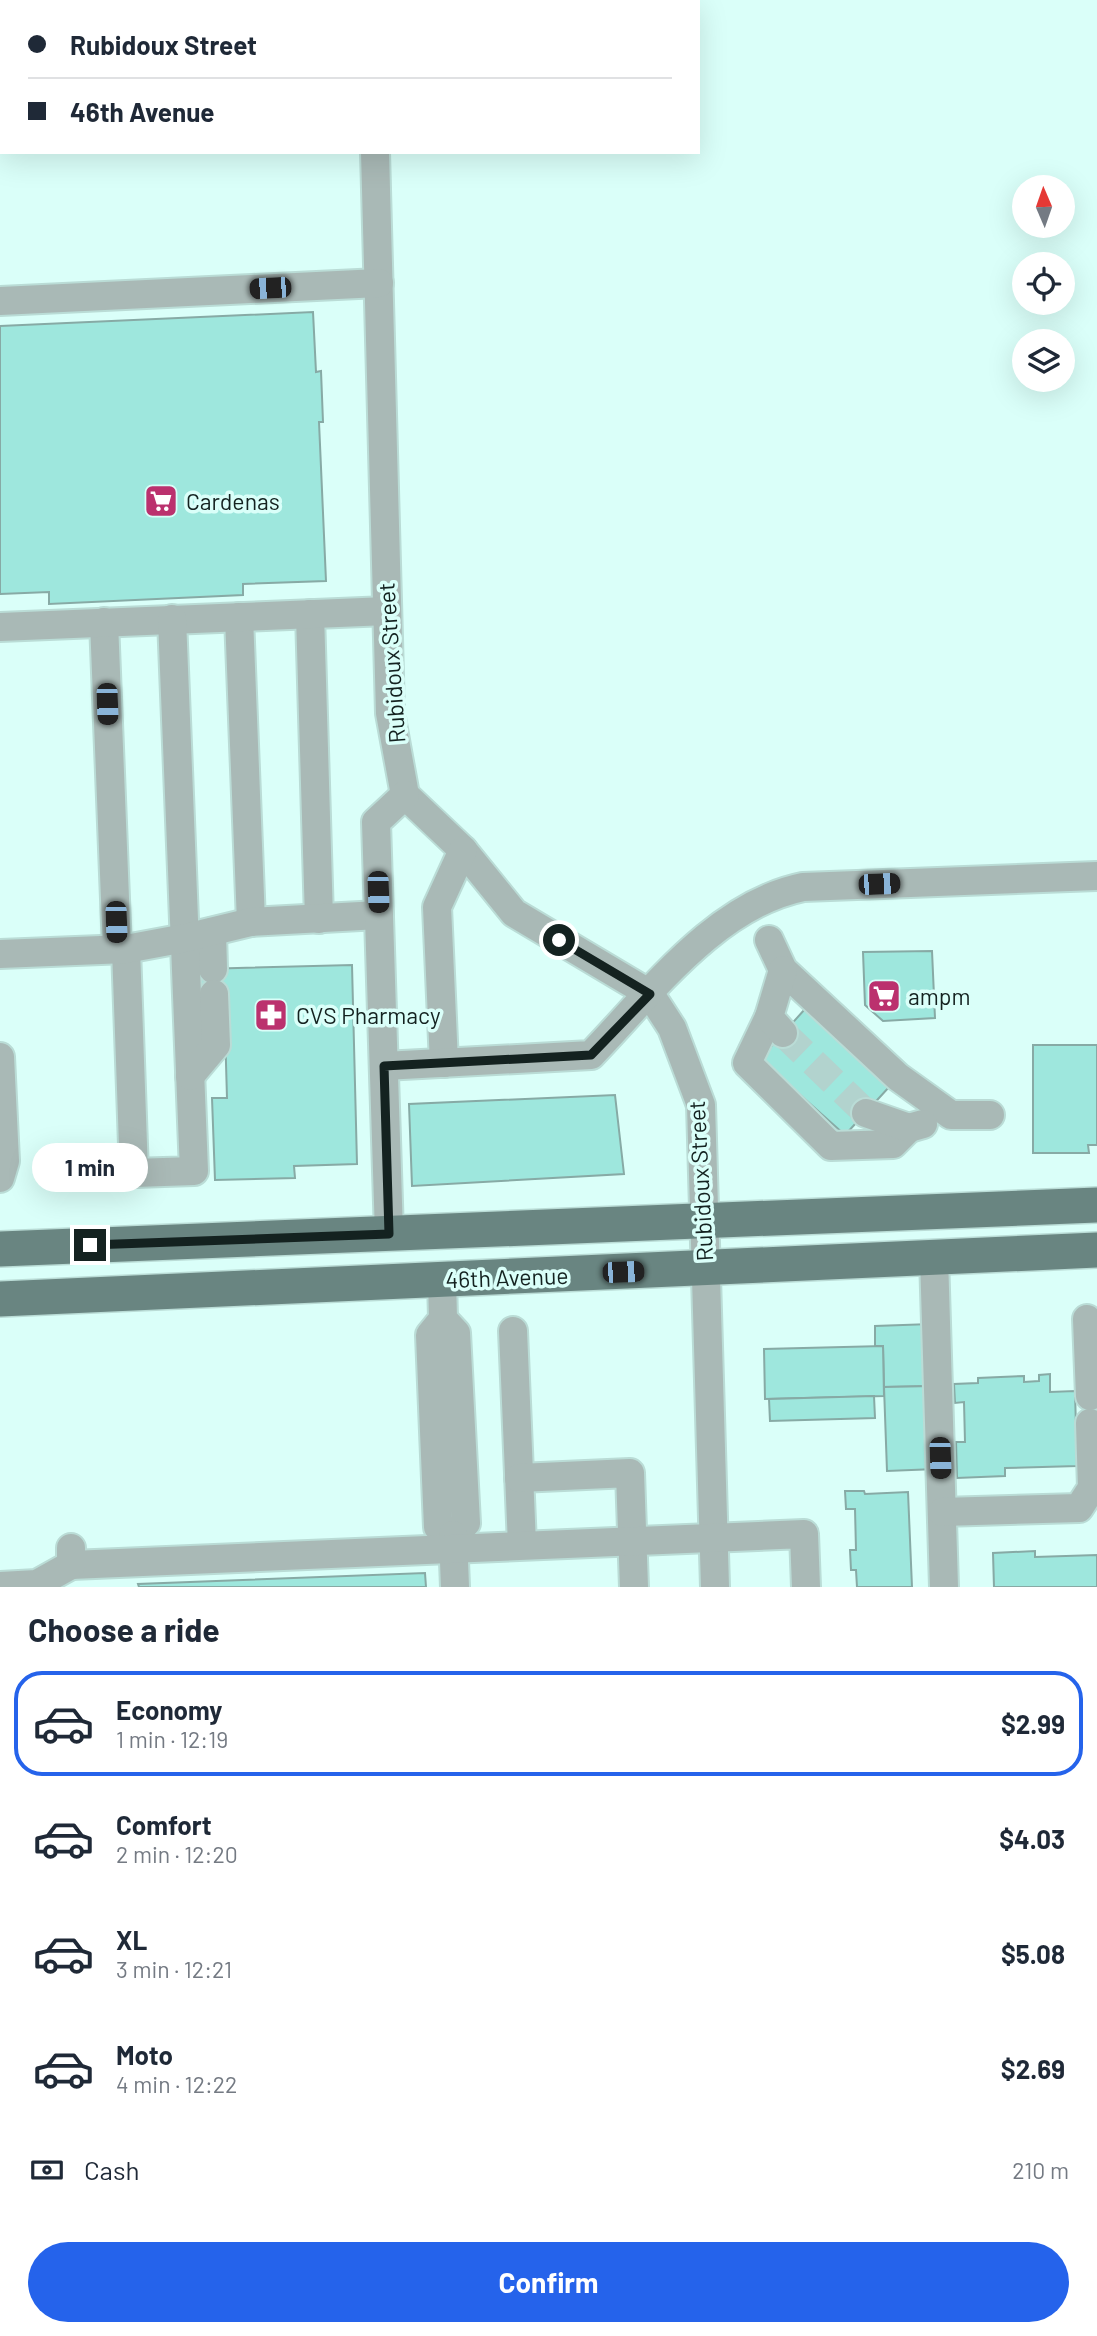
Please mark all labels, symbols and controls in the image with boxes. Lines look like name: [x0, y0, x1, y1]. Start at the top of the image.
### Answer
text: Rubidoux Street: [70, 29, 257, 60]
text: 46th Avenue: [70, 96, 215, 127]
north arrow: [1012, 175, 1074, 238]
map controls: [1012, 175, 1075, 392]
button: locate: [1012, 252, 1075, 315]
car: [249, 276, 292, 300]
button: layers: [1012, 329, 1075, 392]
supermarket icon: Cardenas: [142, 482, 180, 520]
place label: Cardenas: [186, 487, 280, 515]
street label: Rubidoux Street: [371, 582, 411, 744]
car: [96, 683, 119, 725]
car: [367, 871, 390, 913]
car: [858, 873, 901, 895]
car: [105, 901, 128, 943]
route start: [543, 924, 575, 956]
supermarket icon: ampm: [865, 977, 903, 1015]
place label: ampm: [908, 982, 971, 1010]
pharmacy icon: CVS Pharmacy: [252, 996, 290, 1034]
place label: CVS Pharmacy: [296, 1001, 441, 1029]
street label: Rubidoux Street: [682, 1100, 718, 1262]
callout: 1 min: [32, 1144, 148, 1192]
text: 1 min: [65, 1153, 115, 1181]
route end: [74, 1229, 106, 1261]
street label: 46th Avenue: [445, 1261, 569, 1293]
car: [602, 1261, 645, 1283]
car: [929, 1437, 952, 1479]
text: Choose a ride: [28, 1610, 220, 1648]
icon: car: [32, 1692, 95, 1755]
text: Economy: [116, 1694, 222, 1725]
text: $2.99: [1001, 1708, 1065, 1739]
text: 1 min · 12:19: [116, 1725, 228, 1753]
icon: car: [32, 1807, 95, 1870]
text: Comfort: [116, 1809, 212, 1840]
text: $4.03: [999, 1823, 1065, 1854]
text: 2 min · 12:20: [116, 1840, 238, 1868]
icon: car: [32, 1922, 95, 1985]
text: XL: [116, 1924, 147, 1955]
text: $5.08: [1001, 1938, 1065, 1969]
text: 3 min · 12:21: [116, 1955, 232, 1983]
icon: car: [32, 2037, 95, 2100]
text: Moto: [116, 2039, 173, 2070]
text: $2.69: [1001, 2053, 1065, 2084]
text: 4 min · 12:22: [116, 2070, 237, 2098]
icon: cash: [28, 2151, 66, 2189]
text: Cash: [84, 2154, 139, 2185]
text: 210 m: [1012, 2156, 1069, 2184]
button: Confirm: [28, 2242, 1069, 2322]

